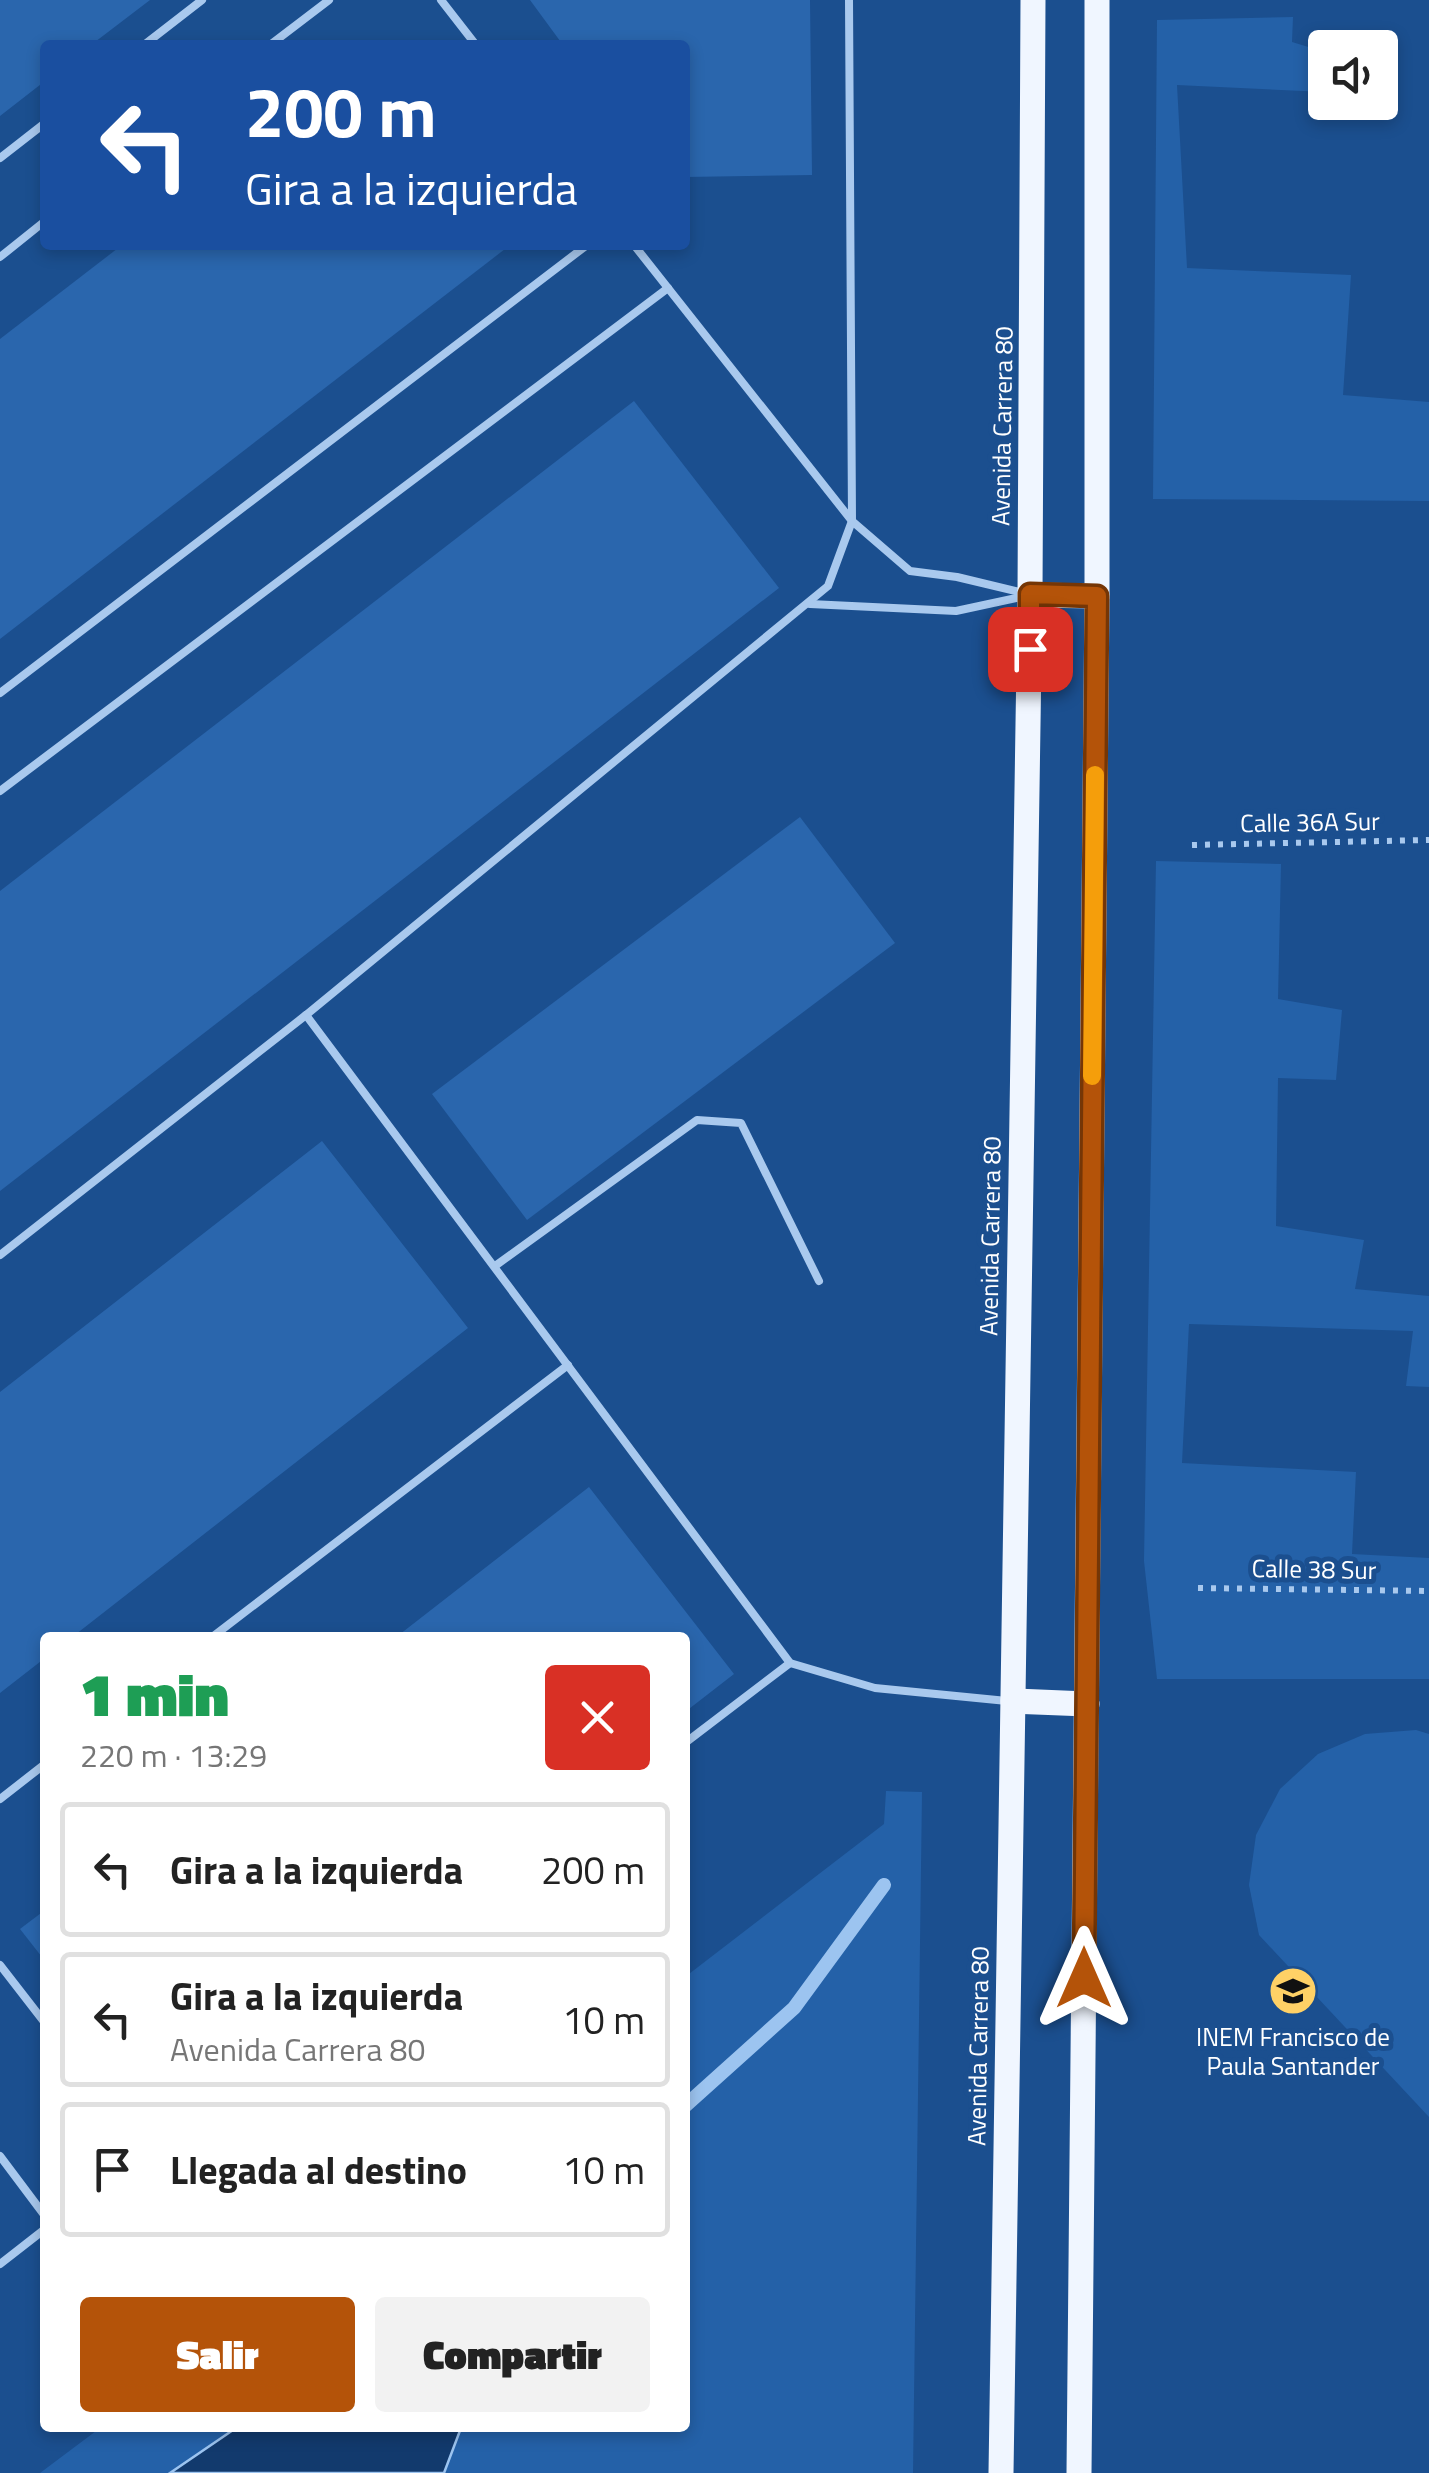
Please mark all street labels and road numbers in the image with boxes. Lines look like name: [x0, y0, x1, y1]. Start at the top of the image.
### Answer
street label: Avenida Carrera 80: [981, 326, 1023, 526]
street label: Calle 36A Sur: [1240, 802, 1381, 842]
street label: Avenida Carrera 80: [969, 1136, 1011, 1336]
street label: Calle 38 Sur: [1251, 1549, 1377, 1589]
street label: Avenida Carrera 80: [957, 1946, 999, 2146]

